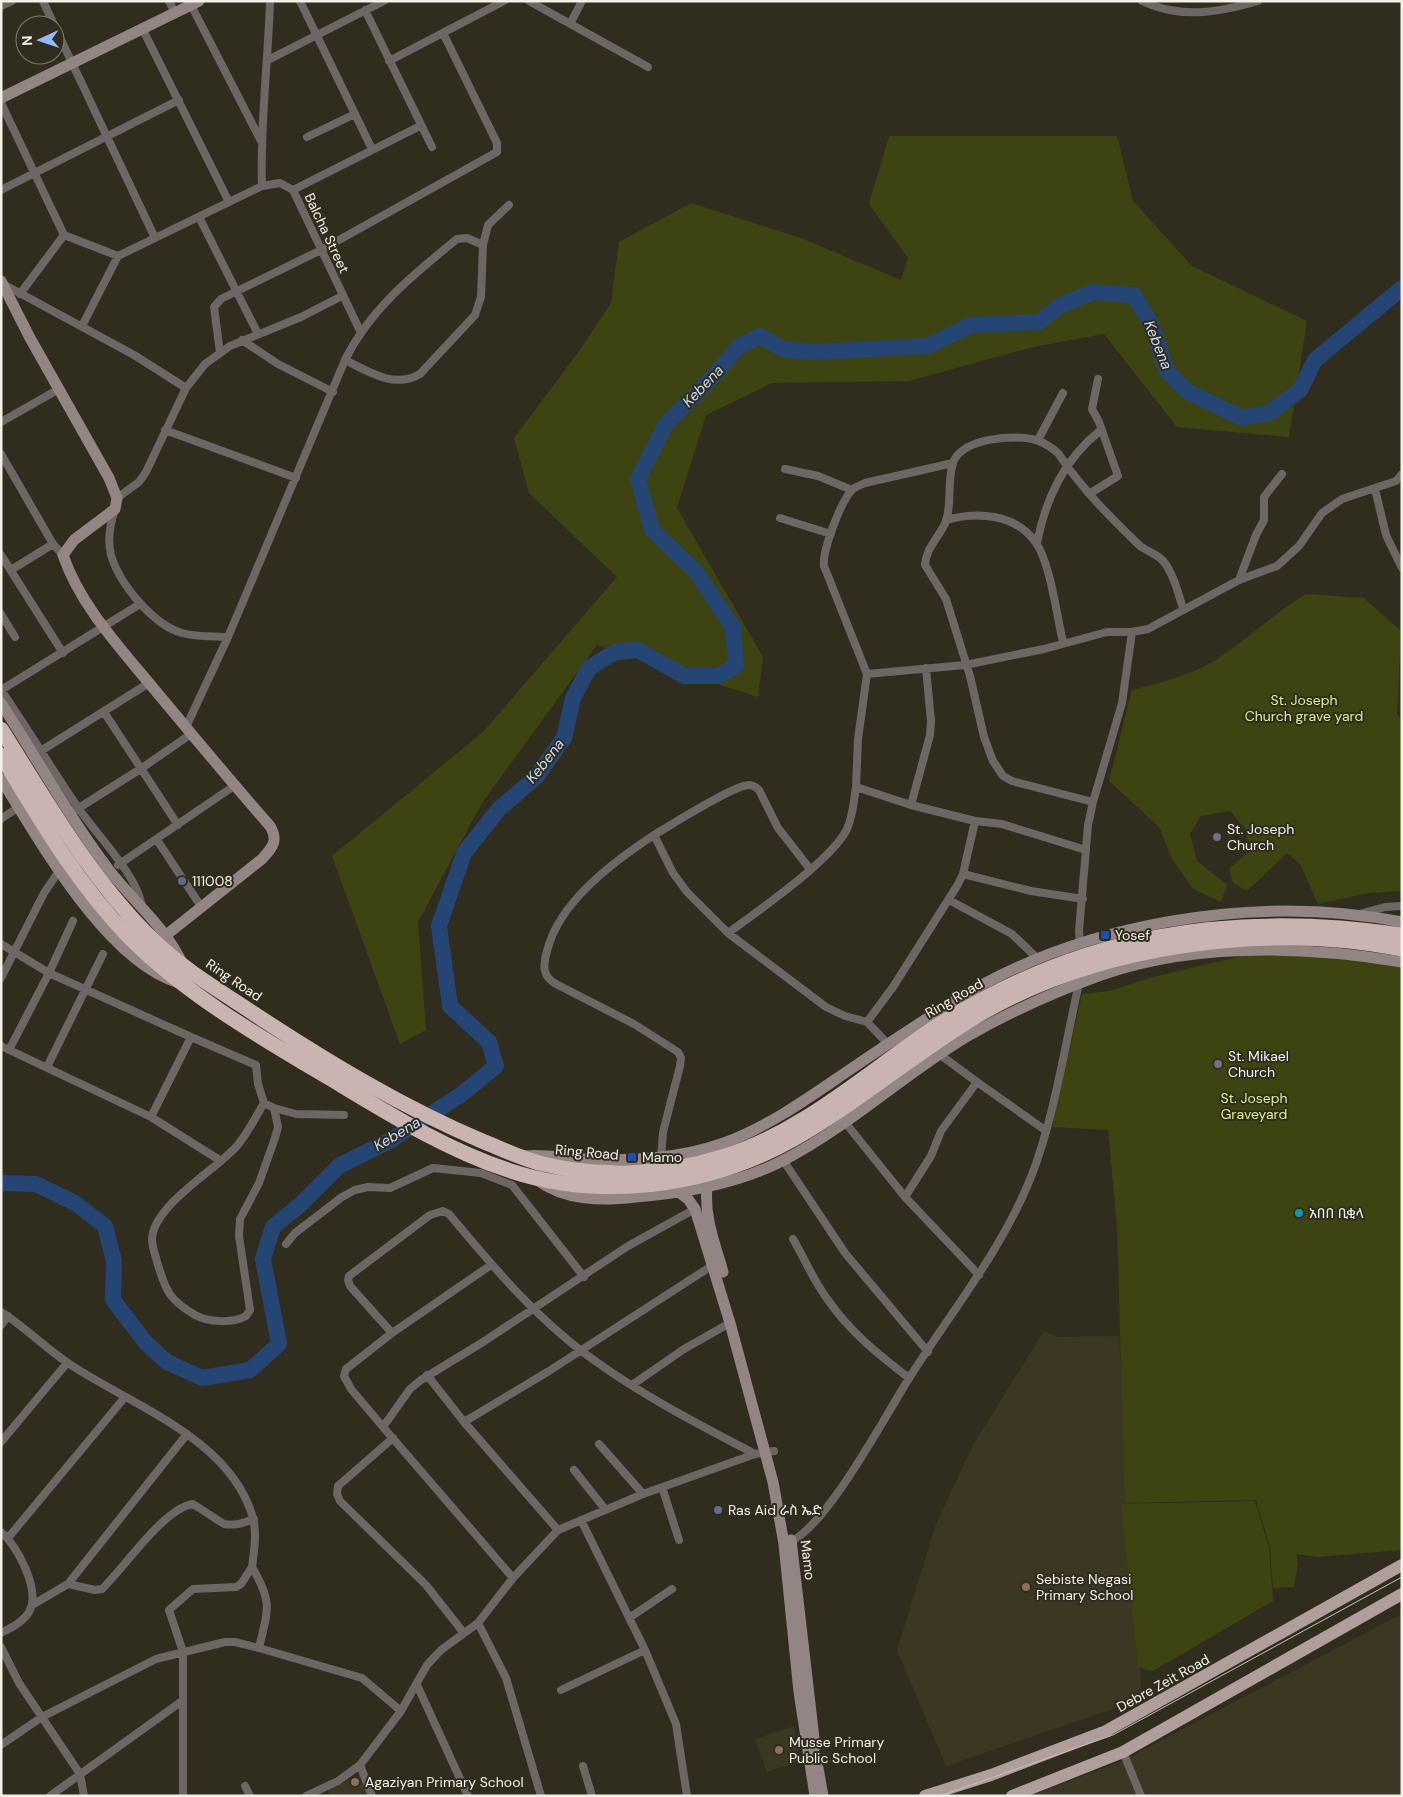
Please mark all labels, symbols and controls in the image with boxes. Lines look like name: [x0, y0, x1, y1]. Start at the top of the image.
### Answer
north arrow: [15, 15, 65, 65]
text: N: [18, 35, 36, 46]
street label: Balcha Street: [301, 190, 353, 276]
water label: Kebena: [1139, 317, 1177, 373]
water label: Kebena: [678, 361, 728, 411]
park label: St. Joseph Church grave yard: [1245, 691, 1363, 725]
water label: Kebena: [521, 735, 569, 787]
place label: St. Joseph Church: [1227, 820, 1294, 854]
marker: St. Joseph Church: [1211, 831, 1223, 843]
place label: 111008: [192, 872, 233, 890]
marker: 111008: [176, 875, 188, 887]
place label: Yosef: [1115, 926, 1150, 944]
marker: Yosef: [1099, 929, 1111, 941]
street label: Ring Road: [203, 955, 265, 1005]
street label: Ring Road: [922, 974, 986, 1022]
place label: St. Mikael Church: [1228, 1047, 1289, 1081]
marker: St. Mikael Church: [1212, 1058, 1224, 1070]
park label: St. Joseph Graveyard: [1220, 1089, 1288, 1123]
water label: Kebena: [370, 1112, 424, 1156]
street label: Ring Road: [554, 1140, 620, 1164]
place label: Mamo: [642, 1148, 682, 1166]
marker: Mamo: [626, 1151, 638, 1163]
place label: አበበ ቢቂላ: [1309, 1204, 1364, 1222]
marker: አበበ ቢቂላ: [1293, 1207, 1305, 1219]
place label: Ras Aid ራስ ኤድ: [728, 1501, 822, 1519]
marker: Ras Aid ራስ ኤድ: [712, 1504, 724, 1516]
street label: Mamo: [797, 1539, 819, 1581]
place label: Sebiste Negasi Primary School: [1036, 1570, 1133, 1604]
marker: Sebiste Negasi Primary School: [1020, 1581, 1032, 1593]
street label: Debre Zeit Road: [1113, 1650, 1213, 1716]
place label: Musse Primary Public School: [789, 1733, 884, 1767]
marker: Musse Primary Public School: [773, 1744, 785, 1756]
place label: Agaziyan Primary School: [365, 1773, 524, 1791]
marker: Agaziyan Primary School: [349, 1776, 361, 1788]

